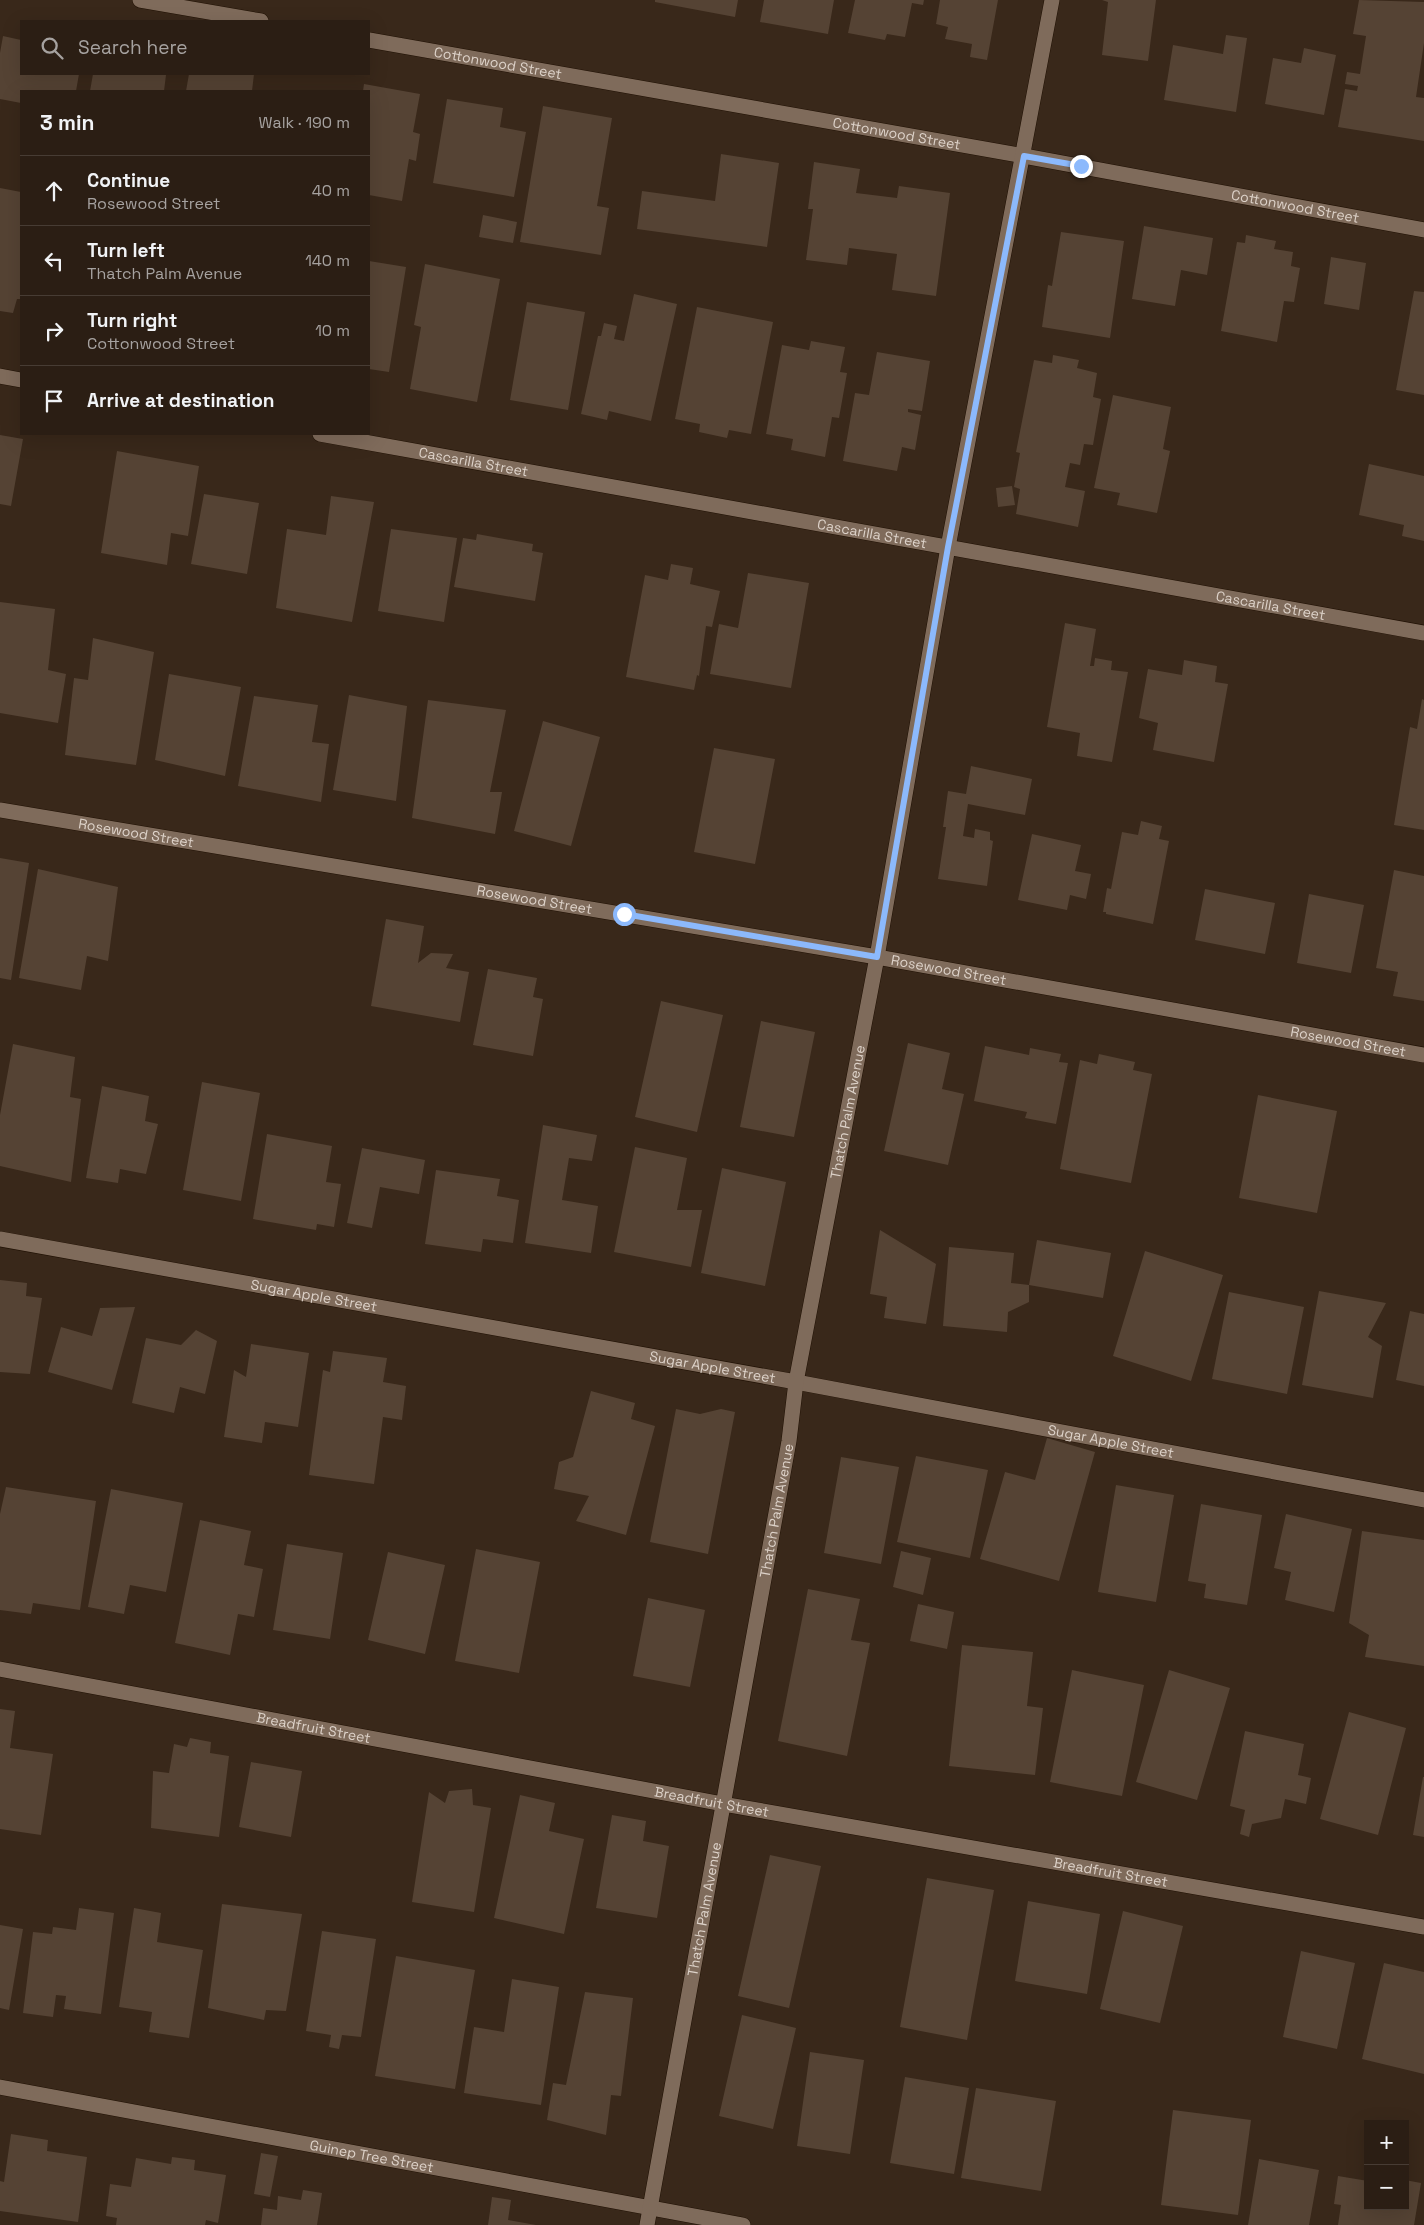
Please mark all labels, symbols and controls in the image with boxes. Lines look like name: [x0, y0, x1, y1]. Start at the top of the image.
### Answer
search box: [20, 20, 370, 75]
icon: search: [38, 34, 66, 62]
text: Search here: [78, 35, 188, 60]
street label: Cottonwood Street: [433, 43, 563, 83]
text: 3 min: [40, 109, 95, 136]
text: Walk · 190 m: [259, 112, 350, 133]
street label: Cottonwood Street: [831, 113, 962, 154]
route end: [1070, 155, 1093, 178]
text: Continue: [87, 168, 170, 193]
icon: ahead: [40, 177, 68, 205]
text: 40 m: [312, 180, 350, 201]
street label: Cottonwood Street: [1230, 186, 1361, 227]
text: Rosewood Street: [87, 193, 220, 214]
text: Turn left: [87, 238, 165, 263]
icon: left: [40, 247, 68, 275]
text: 140 m: [305, 250, 350, 271]
text: Thatch Palm Avenue: [87, 263, 242, 284]
text: Turn right: [87, 308, 177, 333]
icon: right: [40, 317, 68, 345]
text: 10 m: [315, 320, 350, 341]
text: Cottonwood Street: [87, 333, 235, 354]
icon: arrive: [40, 387, 68, 415]
text: Arrive at destination: [87, 388, 275, 413]
street label: Cascarilla Street: [417, 443, 530, 480]
street label: Cascarilla Street: [816, 515, 928, 552]
street label: Cascarilla Street: [1215, 587, 1327, 624]
street label: Rosewood Street: [77, 814, 195, 851]
street label: Rosewood Street: [475, 881, 594, 918]
route start: [613, 903, 636, 926]
street label: Rosewood Street: [890, 951, 1008, 989]
street label: Rosewood Street: [1289, 1022, 1407, 1061]
street label: Thatch Palm Avenue: [826, 1044, 869, 1180]
street label: Sugar Apple Street: [249, 1275, 379, 1316]
street label: Sugar Apple Street: [648, 1347, 777, 1387]
street label: Sugar Apple Street: [1046, 1420, 1175, 1462]
street label: Thatch Palm Avenue: [755, 1442, 797, 1579]
street label: Breadfruit Street: [255, 1708, 372, 1747]
street label: Breadfruit Street: [653, 1782, 770, 1821]
street label: Thatch Palm Avenue: [683, 1841, 725, 1978]
street label: Breadfruit Street: [1052, 1853, 1169, 1891]
map controls: [1364, 2120, 1409, 2210]
button: +: [1364, 2120, 1409, 2165]
street label: Guinep Tree Street: [308, 2136, 435, 2176]
button: −: [1364, 2165, 1409, 2210]

